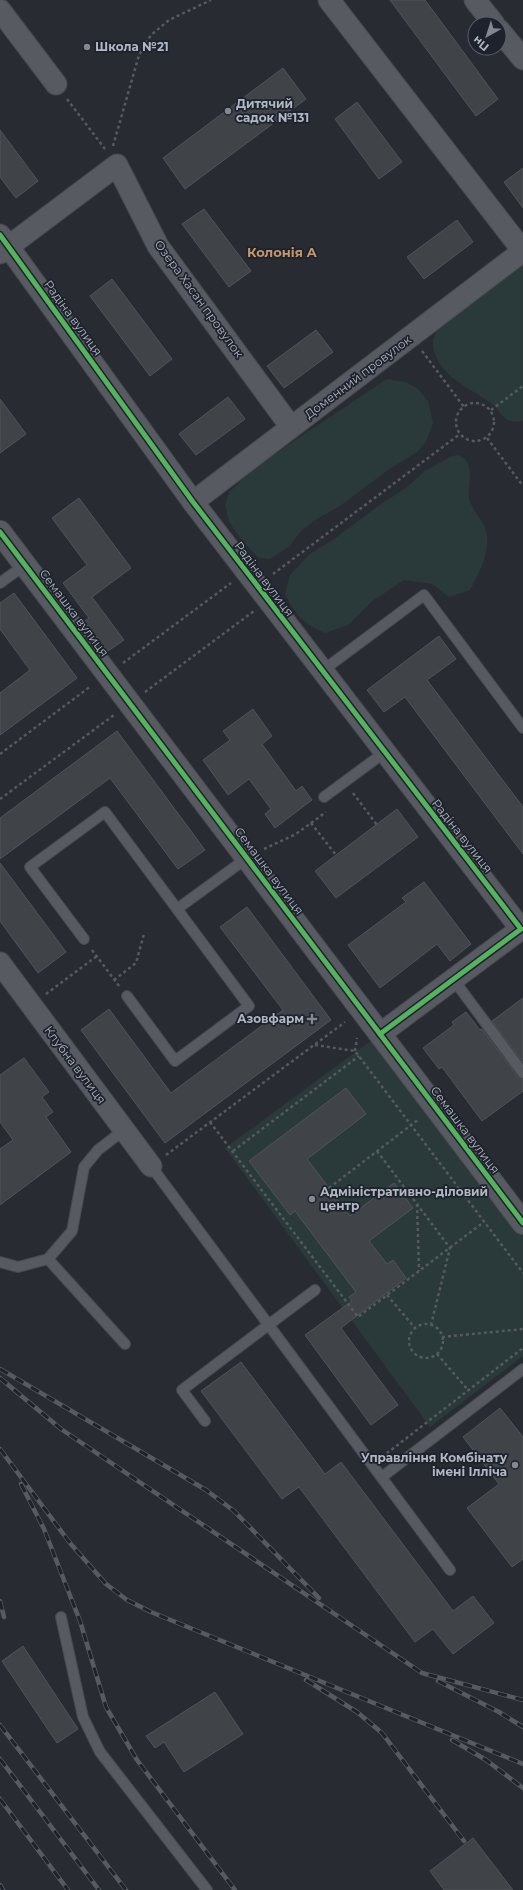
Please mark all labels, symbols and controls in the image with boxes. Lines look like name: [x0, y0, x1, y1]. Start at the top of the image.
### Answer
north arrow: [467, 16, 507, 56]
text: Пн: [470, 33, 492, 54]
place label: Школа №21: [95, 39, 169, 54]
marker: Школа №21: [82, 42, 92, 52]
place label: Дитячий садок №131: [236, 96, 309, 125]
marker: Дитячий садок №131: [223, 106, 233, 116]
street label: Озера Хасан провулок: [152, 237, 247, 361]
district label: Колонія А: [247, 244, 318, 260]
street label: Радіна вулиця: [41, 277, 106, 358]
street label: Доменний провулок: [301, 332, 414, 422]
street label: Радіна вулиця: [231, 538, 297, 619]
street label: Семашка вулиця: [37, 566, 112, 659]
street label: Радіна вулиця: [429, 796, 496, 876]
street label: Семашка вулиця: [232, 824, 307, 917]
place label: Азовфарм: [237, 1011, 304, 1026]
marker: Азовфарм: [307, 1014, 317, 1024]
street label: Клубна вулиця: [41, 1023, 110, 1107]
street label: Семашка вулиця: [428, 1083, 503, 1176]
place label: Адміністративно-діловий центр: [320, 1184, 488, 1213]
marker: Адміністративно-діловий центр: [307, 1194, 317, 1204]
place label: Управління Комбінату імені Ілліча: [361, 1450, 508, 1479]
marker: Управління Комбінату імені Ілліча: [510, 1460, 520, 1470]

